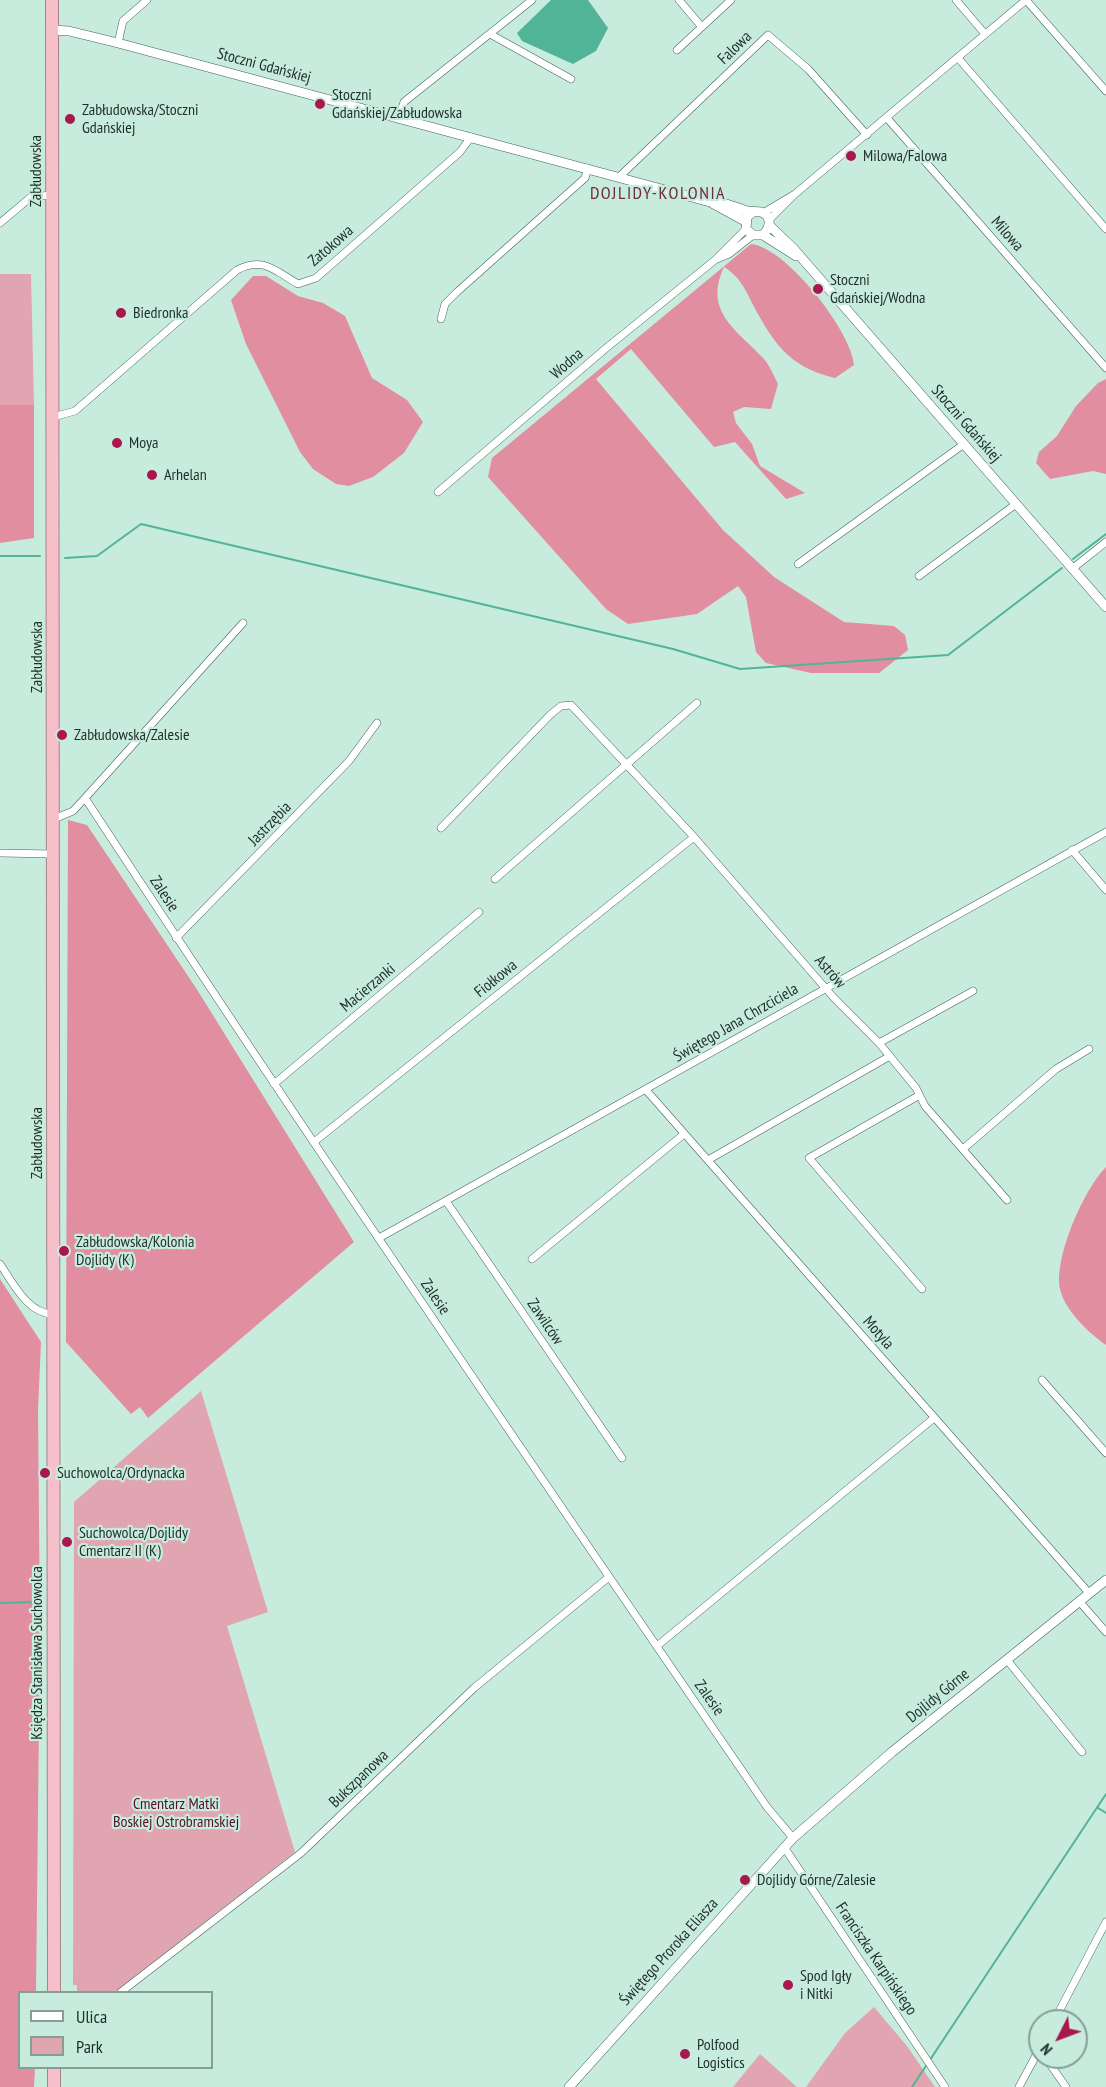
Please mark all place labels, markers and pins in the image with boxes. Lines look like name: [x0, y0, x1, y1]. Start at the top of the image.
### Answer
place label: Stoczni Gdańskiej/Zabłudowska: [332, 85, 462, 123]
marker: Stoczni Gdańskiej/Zabłudowska: [313, 97, 327, 111]
place label: Zabłudowska/Stoczni Gdańskiej: [82, 100, 198, 138]
marker: Zabłudowska/Stoczni Gdańskiej: [63, 112, 77, 126]
place label: Milowa/Falowa: [863, 146, 947, 166]
marker: Milowa/Falowa: [844, 149, 858, 163]
place label: Stoczni Gdańskiej/Wodna: [830, 270, 926, 308]
marker: Stoczni Gdańskiej/Wodna: [811, 282, 825, 296]
place label: Biedronka: [133, 303, 188, 323]
marker: Biedronka: [114, 306, 128, 320]
place label: Moya: [129, 433, 158, 453]
marker: Moya: [110, 436, 124, 450]
place label: Arhelan: [164, 465, 207, 485]
marker: Arhelan: [145, 468, 159, 482]
place label: Zabłudowska/Zalesie: [74, 725, 190, 745]
marker: Zabłudowska/Zalesie: [55, 728, 69, 742]
place label: Zabłudowska/Kolonia Dojlidy (K): [76, 1232, 194, 1270]
marker: Zabłudowska/Kolonia Dojlidy (K): [57, 1244, 71, 1258]
place label: Suchowolca/Ordynacka: [57, 1463, 185, 1483]
marker: Suchowolca/Ordynacka: [38, 1466, 52, 1480]
place label: Suchowolca/Dojlidy Cmentarz II (K): [79, 1523, 188, 1561]
marker: Suchowolca/Dojlidy Cmentarz II (K): [60, 1535, 74, 1549]
place label: Dojlidy Górne/Zalesie: [757, 1870, 876, 1890]
marker: Dojlidy Górne/Zalesie: [738, 1873, 752, 1887]
place label: Spod Igły i Nitki: [800, 1966, 851, 2004]
marker: Spod Igły i Nitki: [781, 1978, 795, 1992]
place label: Polfood Logistics: [697, 2035, 745, 2073]
marker: Polfood Logistics: [678, 2047, 692, 2061]

